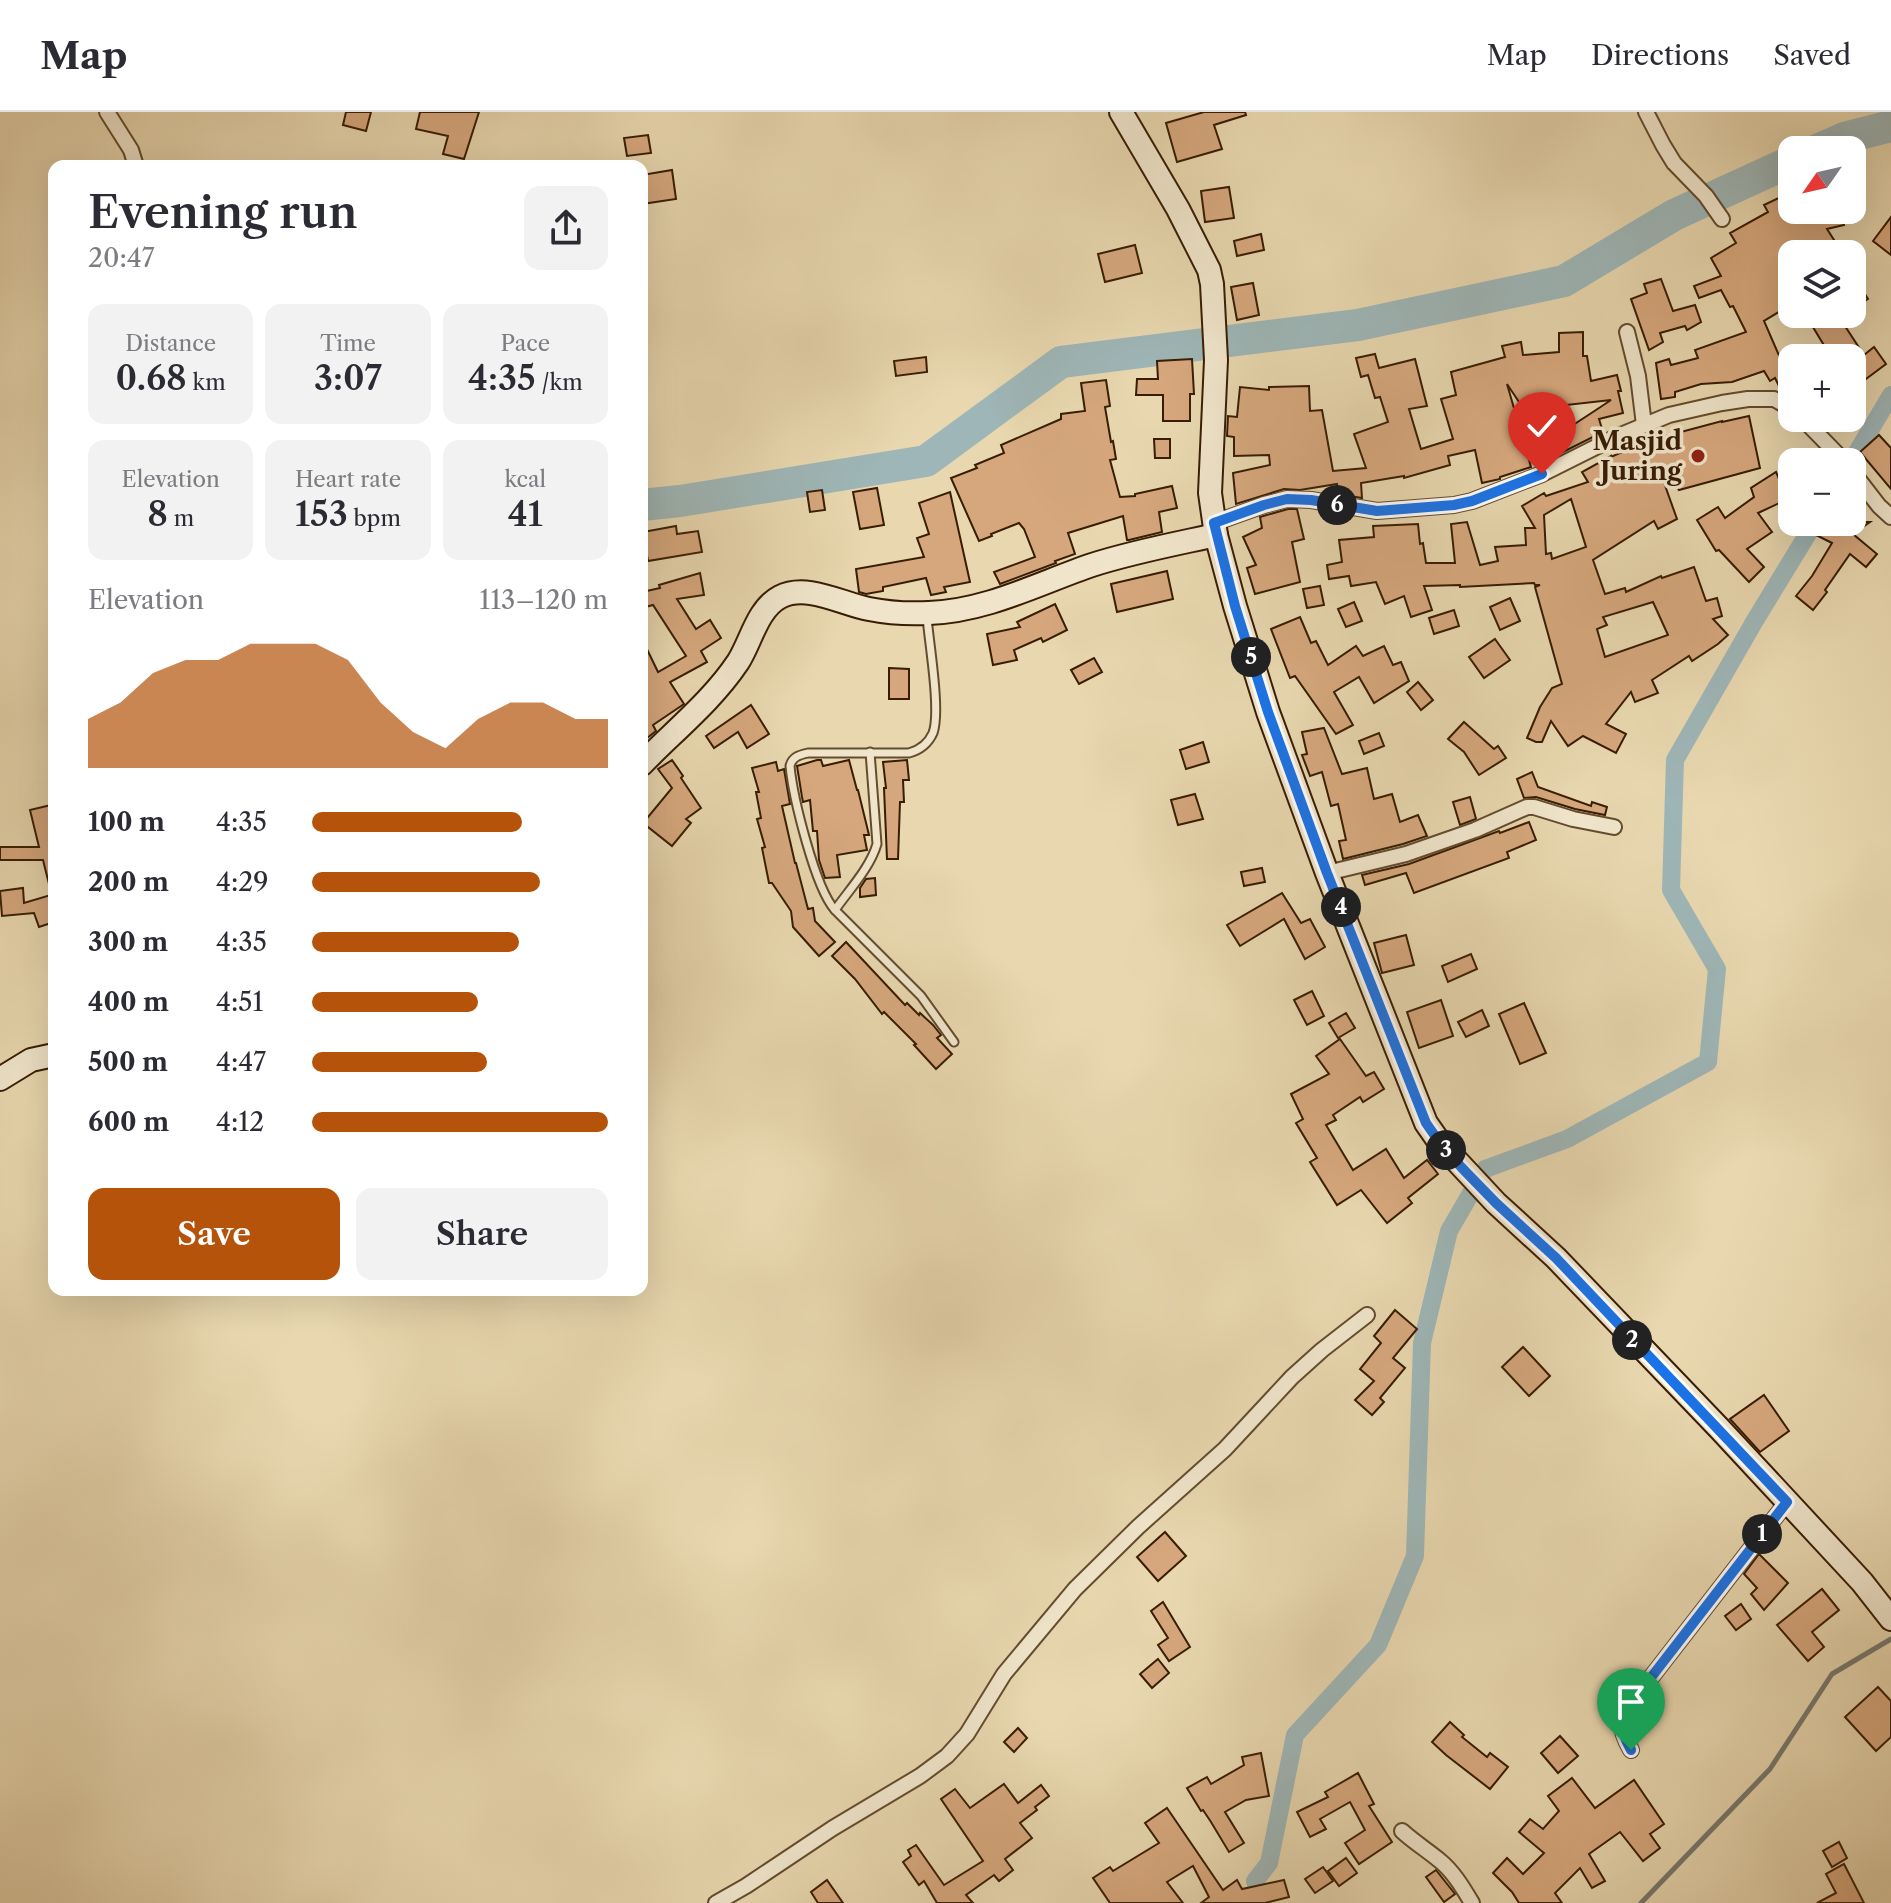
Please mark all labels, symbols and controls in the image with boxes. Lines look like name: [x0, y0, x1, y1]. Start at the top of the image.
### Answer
text: Map: [40, 32, 128, 79]
text: Map: [1487, 38, 1547, 72]
text: Directions: [1591, 38, 1729, 72]
text: Saved: [1773, 38, 1851, 72]
north arrow: [1778, 136, 1866, 224]
map controls: [1778, 136, 1866, 536]
text: Evening run: [88, 185, 358, 239]
button: share: [524, 186, 608, 270]
button: layers: [1778, 240, 1866, 328]
text: 20:47: [88, 242, 155, 274]
text: Distance: [125, 330, 216, 357]
text: Time: [320, 330, 376, 357]
text: Pace: [500, 330, 550, 357]
button: +: [1778, 344, 1866, 432]
text: 0.68: [116, 357, 187, 399]
text: 3:07: [314, 357, 382, 399]
text: 4:35: [468, 357, 536, 399]
text: km: [187, 369, 226, 396]
text: /km: [536, 369, 583, 396]
pin: [1508, 392, 1576, 474]
icon: check: [1520, 404, 1564, 448]
place label: Masjid Juring: [1592, 425, 1683, 487]
marker: Masjid Juring: [1689, 447, 1707, 465]
button: −: [1778, 448, 1866, 536]
text: Elevation: [122, 466, 220, 493]
text: Heart rate: [295, 466, 401, 493]
text: kcal: [505, 466, 546, 493]
pin: 6: [1317, 485, 1357, 525]
text: 6: [1330, 491, 1344, 518]
text: 8: [147, 493, 168, 535]
text: 153: [295, 493, 348, 535]
text: 41: [508, 493, 543, 535]
text: m: [168, 505, 194, 532]
text: bpm: [348, 505, 401, 532]
text: Elevation: [88, 584, 204, 616]
text: 113–120 m: [479, 584, 608, 616]
pin: 5: [1231, 637, 1271, 677]
text: 5: [1245, 643, 1257, 670]
text: 100 m: [88, 806, 165, 838]
text: 4:35: [216, 806, 267, 838]
text: 200 m: [88, 866, 169, 898]
text: 4:29: [216, 866, 269, 898]
pin: 4: [1321, 887, 1361, 927]
text: 4: [1334, 893, 1348, 920]
text: 300 m: [88, 926, 168, 958]
text: 4:35: [216, 926, 267, 958]
text: 400 m: [88, 986, 169, 1018]
text: 4:51: [216, 986, 263, 1018]
text: 500 m: [88, 1046, 168, 1078]
text: 4:47: [216, 1046, 266, 1078]
text: 600 m: [88, 1106, 169, 1138]
text: 4:12: [216, 1106, 264, 1138]
pin: 3: [1426, 1130, 1466, 1170]
text: 3: [1440, 1136, 1452, 1163]
button: Save: [88, 1188, 340, 1280]
button: Share: [356, 1188, 608, 1280]
pin: 2: [1612, 1320, 1652, 1360]
text: 2: [1626, 1326, 1639, 1353]
pin: 1: [1742, 1514, 1782, 1554]
text: 1: [1757, 1520, 1767, 1547]
pin: [1597, 1668, 1665, 1750]
icon: arrive: [1609, 1680, 1653, 1724]

